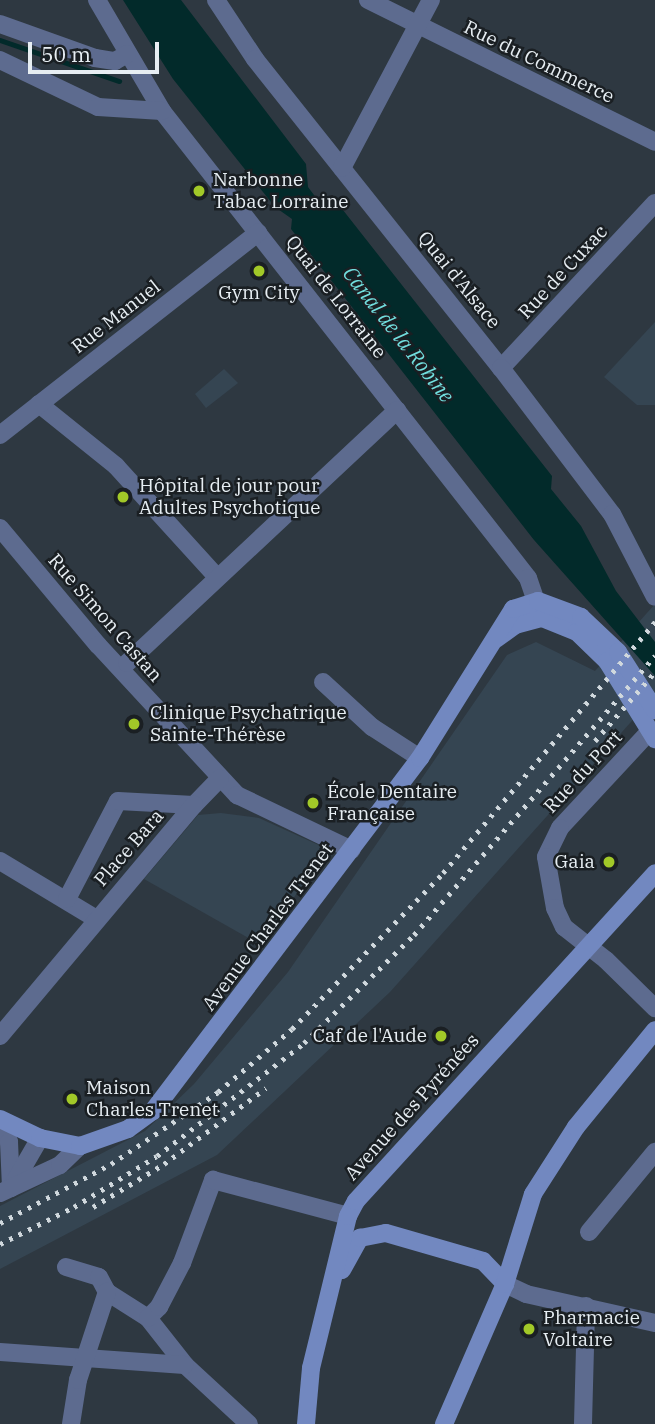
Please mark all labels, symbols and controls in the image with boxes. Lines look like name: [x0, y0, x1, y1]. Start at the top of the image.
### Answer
street label: Rue du Commerce: [460, 16, 618, 108]
scale bar: [32, 28, 163, 72]
text: 50 m: [41, 40, 91, 68]
place label: Narbonne Tabac Lorraine: [213, 169, 348, 213]
marker: Narbonne Tabac Lorraine: [191, 183, 207, 199]
street label: Rue de Cuxac: [514, 220, 612, 324]
street label: Quai d'Alsace: [413, 227, 505, 333]
street label: Quai de Lorraine: [281, 231, 391, 363]
water label: Canal de la Robine: [338, 261, 460, 407]
marker: Gym City: [251, 263, 267, 279]
street label: Rue Manuel: [67, 275, 165, 359]
place label: Gym City: [218, 282, 300, 304]
place label: Hôpital de jour pour Adultes Psychotique: [139, 475, 321, 519]
marker: Hôpital de jour pour Adultes Psychotique: [113, 487, 133, 507]
street label: Rue Simon Castan: [43, 549, 167, 687]
place label: Clinique Psychatrique Sainte-Thérèse: [150, 702, 347, 746]
marker: Clinique Psychatrique Sainte-Thérèse: [124, 714, 144, 734]
street label: Rue du Port: [539, 726, 627, 818]
place label: École Dentaire Française: [327, 781, 457, 825]
marker: École Dentaire Française: [305, 795, 321, 811]
street label: Place Bara: [90, 805, 168, 891]
street label: Avenue Charles Trenet: [198, 839, 338, 1015]
place label: Gaia: [554, 851, 595, 873]
marker: Gaia: [601, 854, 617, 870]
place label: Caf de l'Aude: [313, 1025, 427, 1047]
marker: Caf de l'Aude: [433, 1028, 449, 1044]
street label: Avenue des Pyrénées: [340, 1029, 484, 1185]
place label: Maison Charles Trenet: [86, 1077, 218, 1121]
marker: Maison Charles Trenet: [64, 1091, 80, 1107]
place label: Pharmacie Voltaire: [543, 1307, 640, 1351]
marker: Pharmacie Voltaire: [521, 1321, 537, 1337]

